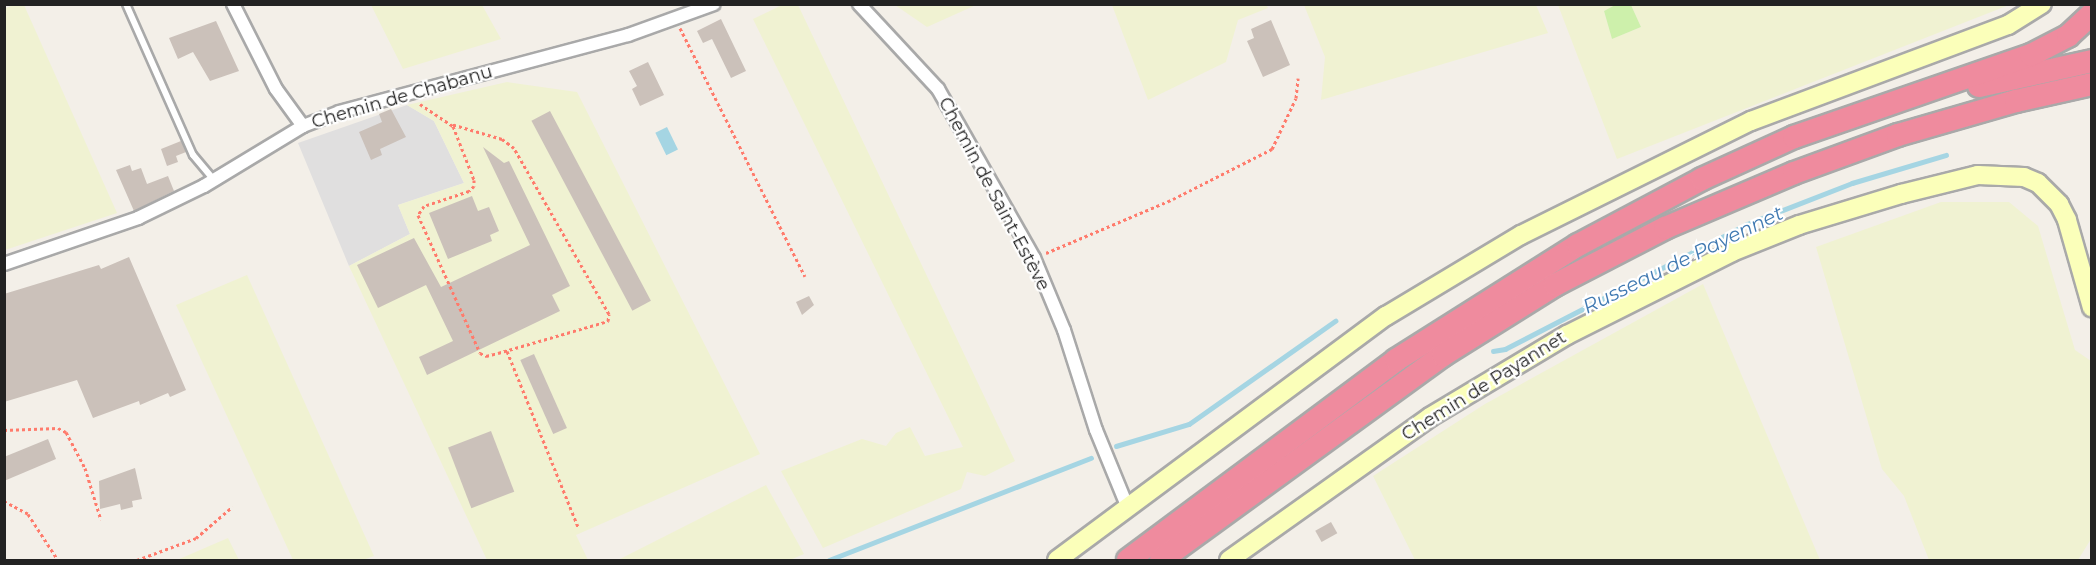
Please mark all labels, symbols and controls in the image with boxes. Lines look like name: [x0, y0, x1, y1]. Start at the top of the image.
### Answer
street label: Chemin de Chabanu: [309, 61, 495, 133]
street label: Chemin de Saint-Estève: [934, 94, 1054, 294]
water label: Russeau de Payennet: [1579, 201, 1787, 319]
street label: Chemin de Payannet: [1398, 327, 1570, 445]

